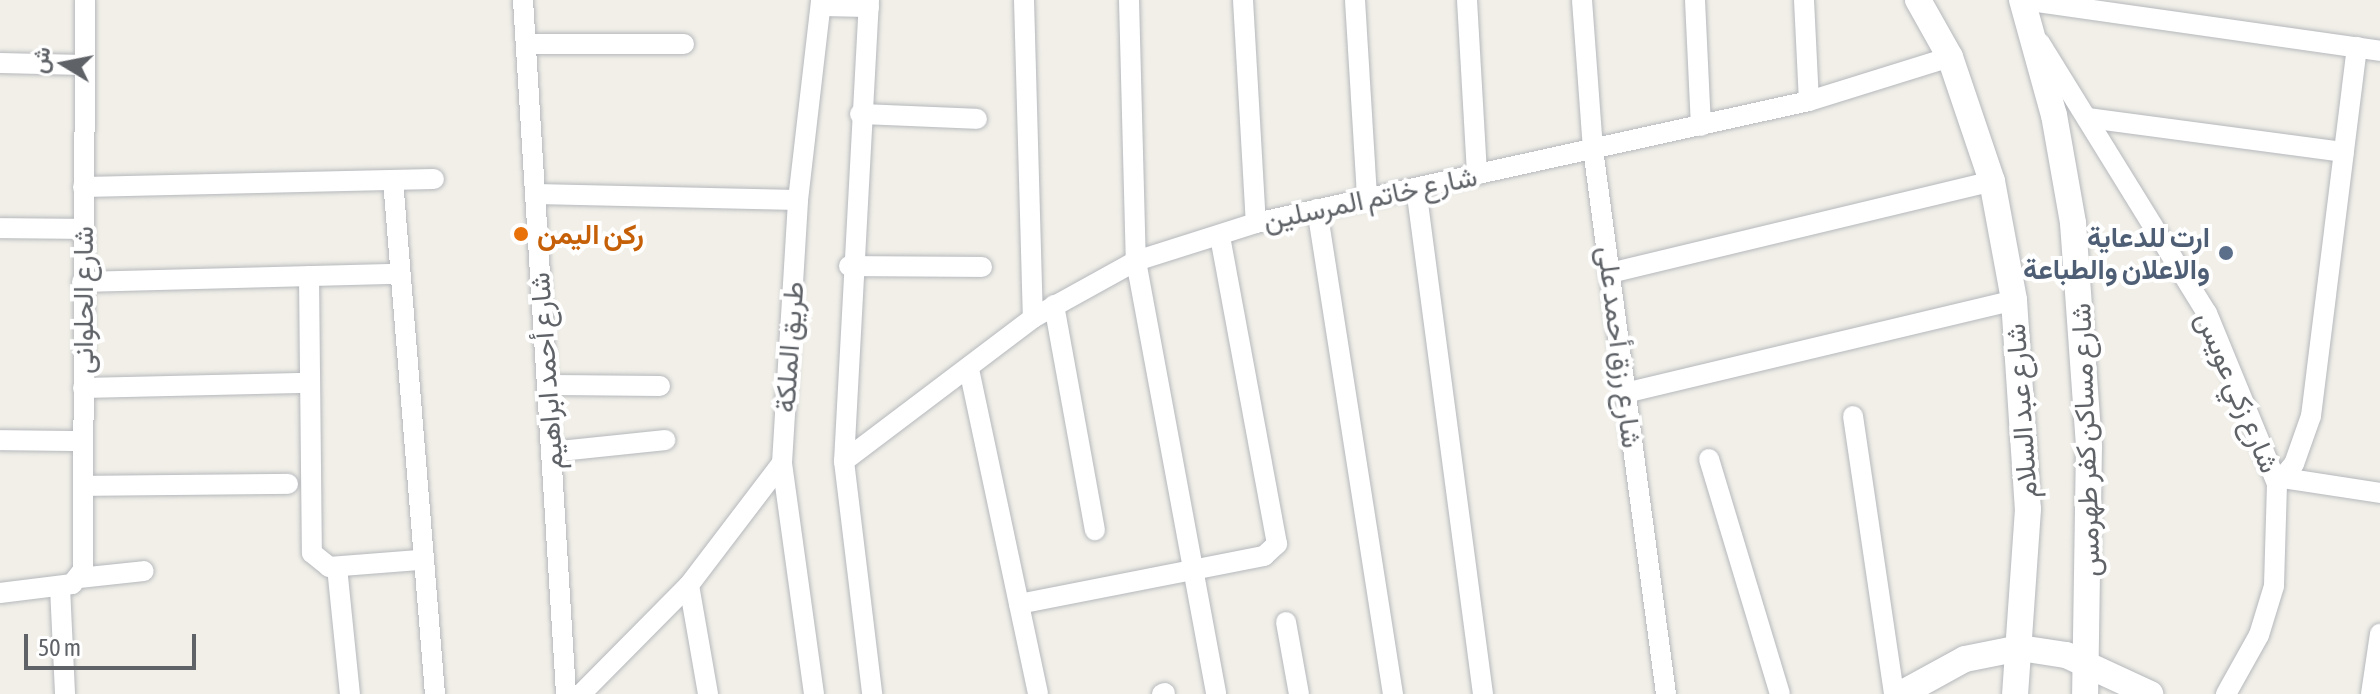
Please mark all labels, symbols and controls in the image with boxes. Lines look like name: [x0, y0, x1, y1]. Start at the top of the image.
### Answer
north arrow: [24, 24, 104, 104]
text: ش: [25, 45, 55, 75]
street label: شارع خاتم المرسلين: [1260, 159, 1480, 237]
place label: ركن اليمن: [537, 217, 644, 251]
place label: ارت للدعاية والاعلان والطباعة: [2023, 220, 2210, 286]
marker: ركن اليمن: [512, 225, 530, 243]
street label: شارع الحلوانى: [66, 226, 100, 374]
street label: شارع رزق أحمد على: [1591, 244, 1649, 450]
marker: ارت للدعاية والاعلان والطباعة: [2217, 244, 2235, 262]
street label: شارع أحمد ابراهيم: [522, 271, 570, 471]
street label: طريق الملكة: [768, 280, 810, 414]
street label: شارع مساكن كفر طهرمس: [2063, 303, 2107, 577]
street label: شارع زكي عويس: [2189, 306, 2287, 478]
street label: شارع عبد السلام: [1998, 323, 2044, 499]
scale bar: [28, 618, 200, 668]
text: 50 m: [38, 634, 81, 661]

